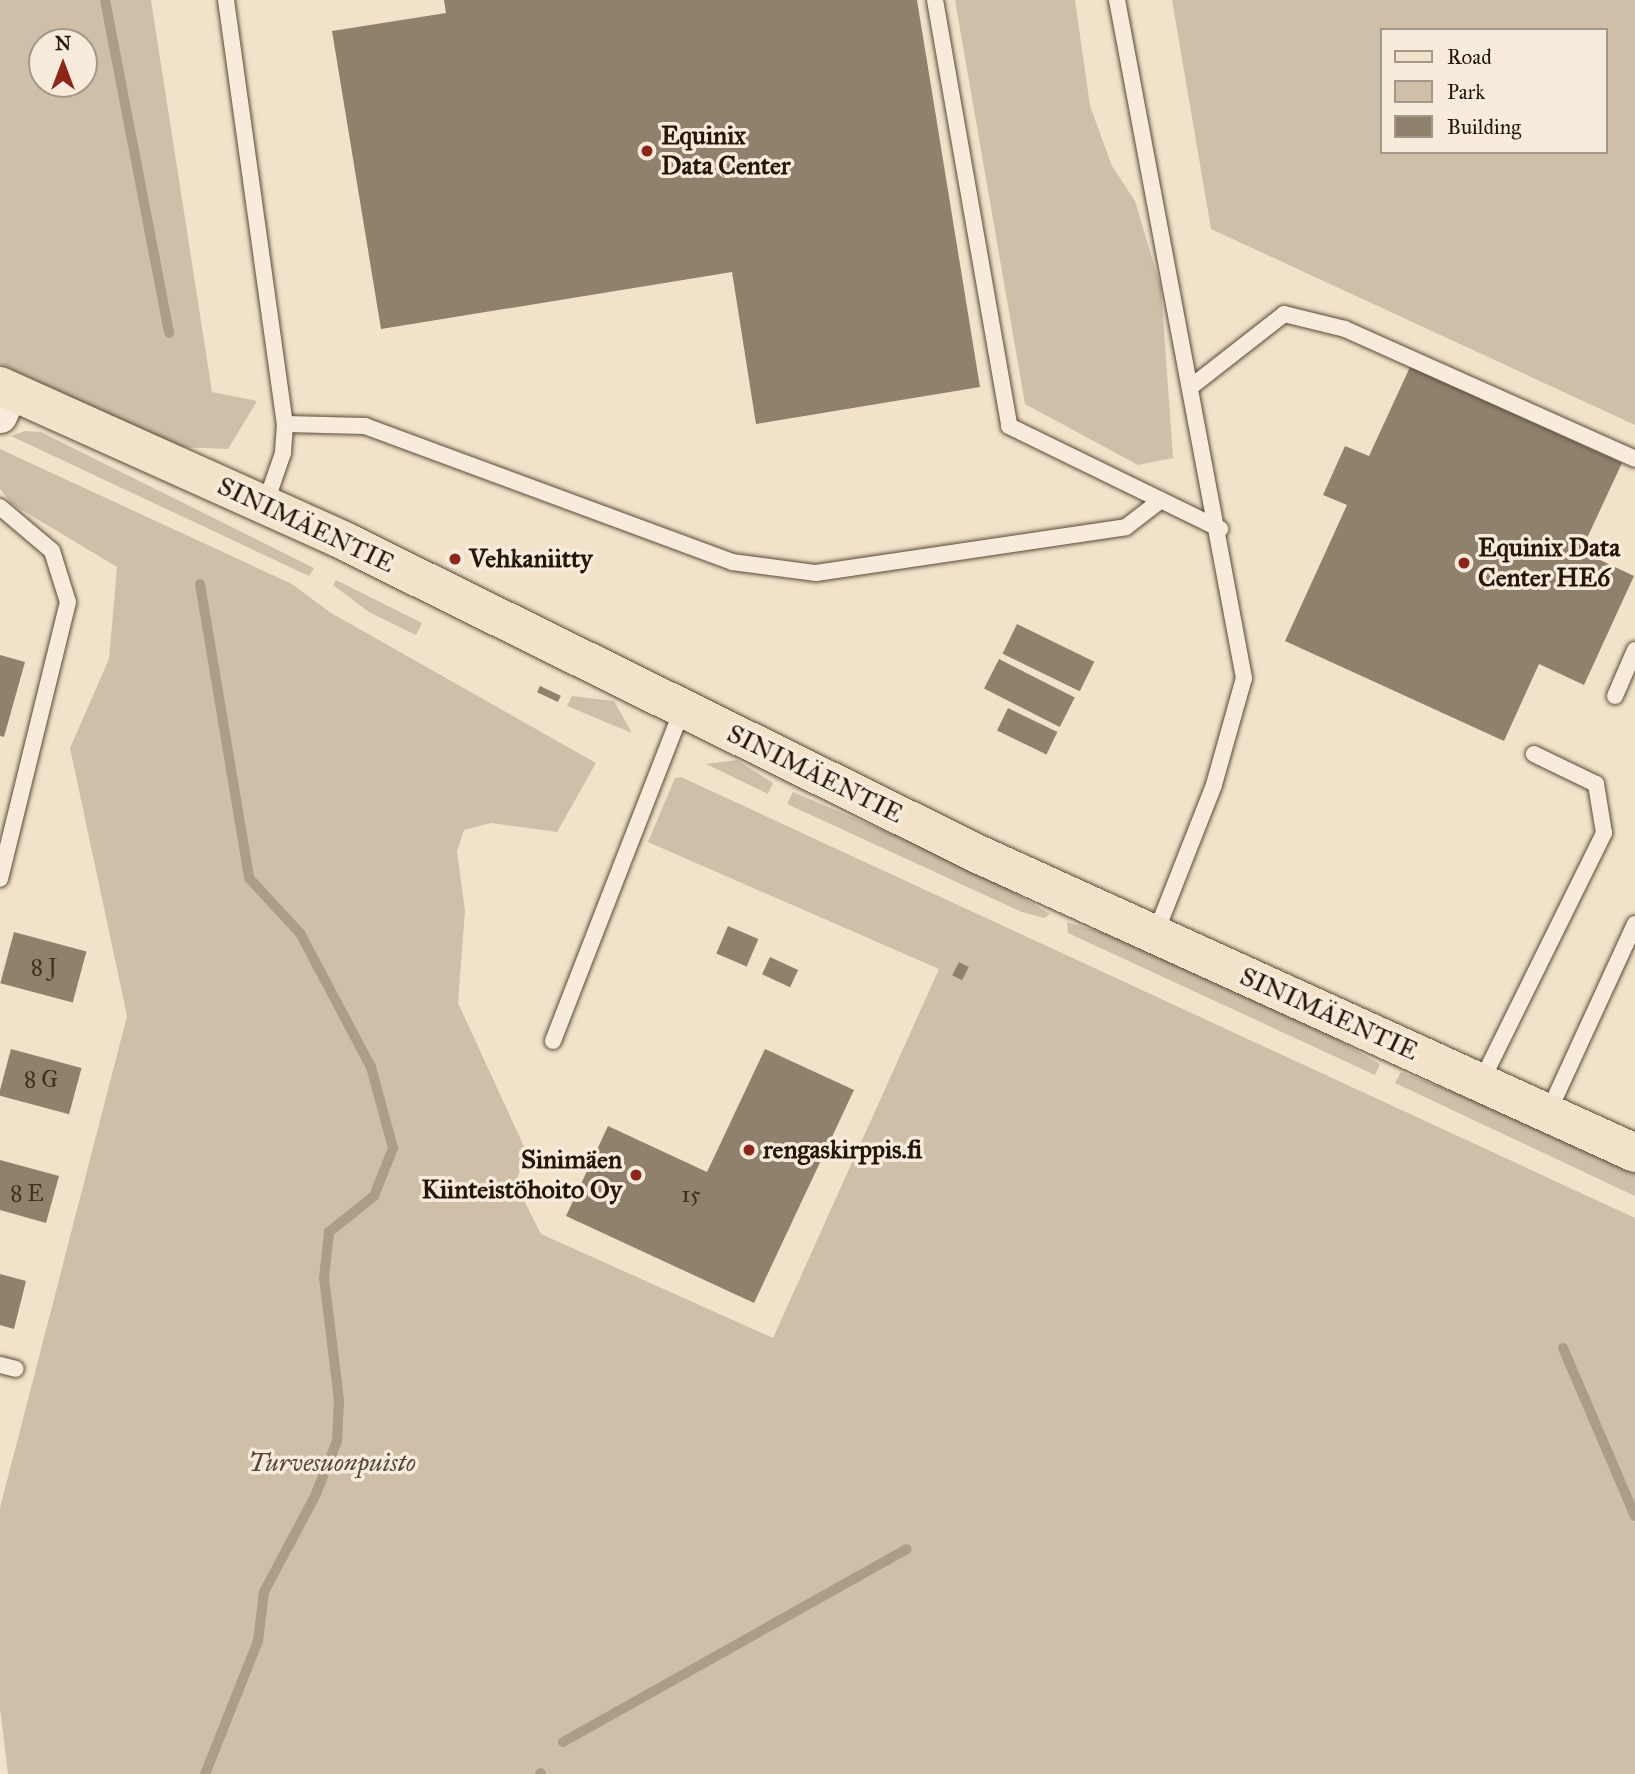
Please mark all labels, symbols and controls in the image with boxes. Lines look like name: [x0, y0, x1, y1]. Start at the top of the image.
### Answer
north arrow: [28, 28, 98, 98]
legend: [1380, 28, 1607, 154]
text: N: [55, 32, 71, 55]
text: Road: [1447, 44, 1492, 70]
text: Park: [1447, 79, 1485, 105]
text: Building: [1447, 114, 1521, 140]
place label: Equinix Data Center: [661, 120, 791, 182]
marker: Equinix Data Center: [639, 143, 655, 159]
street label: SINIMÄENTIE: [212, 470, 400, 580]
place label: Equinix Data Center HE6: [1478, 532, 1620, 594]
place label: Vehkaniitty: [469, 543, 592, 575]
marker: Vehkaniitty: [447, 551, 463, 567]
marker: Equinix Data Center HE6: [1456, 555, 1472, 571]
street label: SINIMÄENTIE: [722, 718, 908, 830]
house number: 8 J: [31, 953, 57, 981]
street label: SINIMÄENTIE: [1235, 961, 1423, 1067]
house number: 8 G: [24, 1065, 58, 1093]
place label: rengaskirppis.fi: [763, 1134, 922, 1166]
marker: rengaskirppis.fi: [741, 1142, 757, 1158]
place label: Sinimäen Kiinteistöhoito Oy: [421, 1144, 622, 1206]
marker: Sinimäen Kiinteistöhoito Oy: [628, 1167, 644, 1183]
house number: 8 E: [10, 1179, 44, 1207]
house number: 15: [681, 1180, 701, 1208]
park label: Turvesuonpuisto: [248, 1447, 416, 1479]

